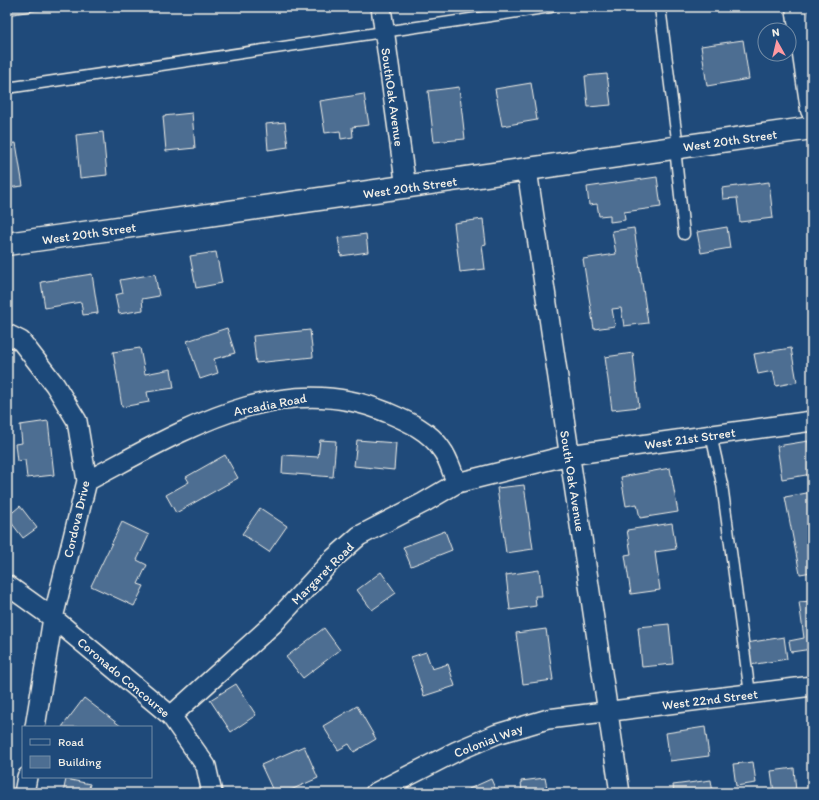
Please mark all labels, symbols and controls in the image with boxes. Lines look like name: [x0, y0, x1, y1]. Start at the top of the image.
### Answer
north arrow: [757, 22, 797, 62]
text: N: [771, 26, 780, 40]
street label: SouthOak Avenue: [378, 47, 407, 147]
street label: West 20th Street: [682, 126, 778, 155]
street label: West 20th Street: [362, 173, 458, 202]
street label: West 20th Street: [41, 219, 137, 248]
street label: Arcadia Road: [232, 390, 308, 419]
street label: West 21st Street: [644, 425, 737, 452]
street label: South Oak Avenue: [557, 429, 588, 533]
street label: Cordova Drive: [60, 479, 93, 559]
street label: Margaret Road: [288, 539, 357, 608]
street label: Coronado Concourse: [74, 634, 173, 720]
street label: West 22nd Street: [661, 686, 759, 713]
street label: Colonial Way: [452, 720, 525, 760]
legend: [22, 726, 152, 778]
text: Road: [58, 735, 84, 749]
text: Building: [58, 755, 102, 769]

